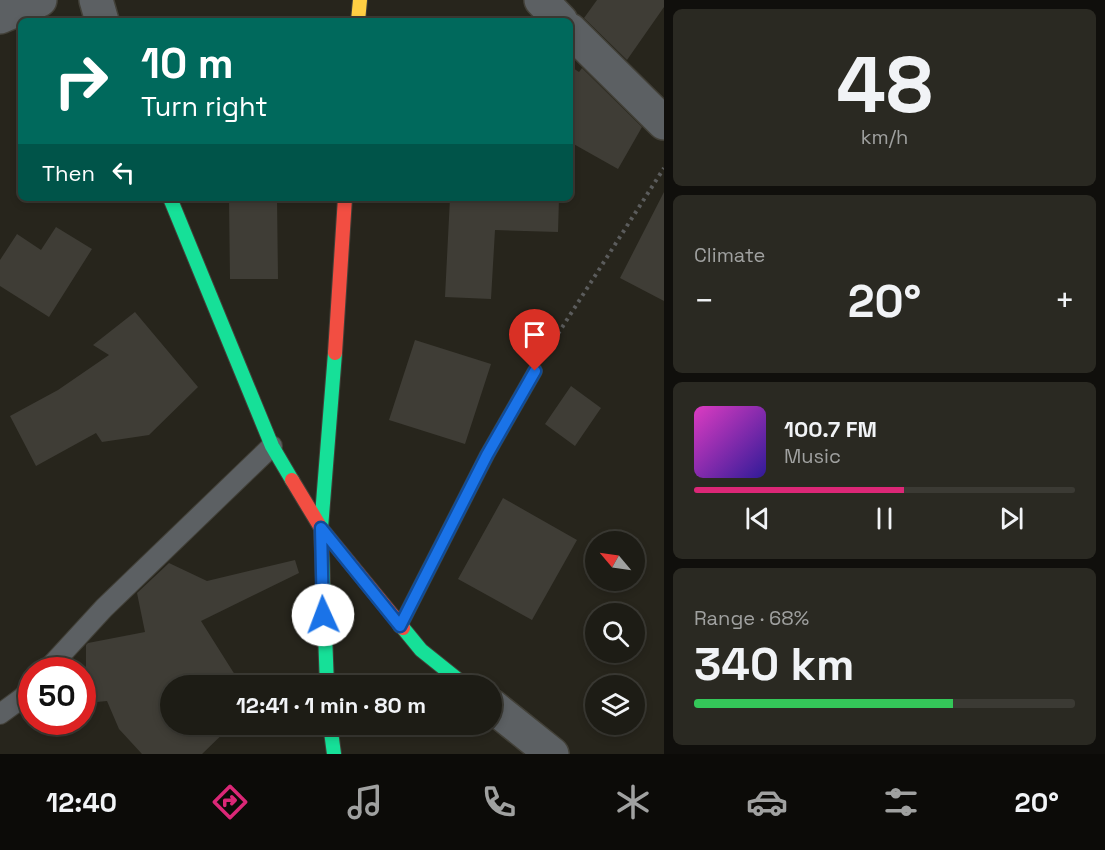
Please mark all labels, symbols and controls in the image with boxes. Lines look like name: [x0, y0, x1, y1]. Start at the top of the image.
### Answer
text: 48: [836, 35, 933, 135]
text: 10 m: [141, 37, 234, 90]
icon: right: [42, 42, 120, 120]
text: Turn right: [141, 89, 268, 124]
text: km/h: [861, 124, 908, 150]
icon: left: [107, 156, 140, 189]
text: Then: [42, 159, 95, 187]
text: Climate: [694, 242, 765, 268]
text: 20°: [848, 273, 921, 330]
text: −: [694, 280, 714, 322]
text: +: [1055, 280, 1075, 322]
pin: [509, 309, 560, 371]
icon: arrive: [518, 318, 551, 351]
text: 100.7 FM: [784, 415, 877, 443]
text: Music: [784, 443, 841, 469]
icon: previous: [741, 502, 774, 535]
icon: pause: [868, 502, 901, 535]
icon: next: [995, 502, 1028, 535]
north arrow: [585, 531, 645, 591]
map controls: [585, 531, 645, 735]
position arrow: [291, 583, 355, 647]
button: search: [585, 603, 645, 663]
text: Range · 68%: [694, 605, 809, 631]
text: 340 km: [694, 636, 854, 693]
speed limit sign: 50: [18, 657, 96, 735]
button: layers: [585, 675, 645, 735]
text: 12:41 · 1 min · 80 m: [236, 691, 426, 719]
icon: directions: [209, 781, 251, 823]
icon: music: [344, 781, 386, 823]
icon: phone: [478, 781, 520, 823]
icon: climate: [612, 781, 654, 823]
icon: car: [746, 781, 788, 823]
icon: filters: [880, 781, 922, 823]
text: 12:40: [46, 785, 117, 820]
text: 20°: [1015, 785, 1059, 820]

